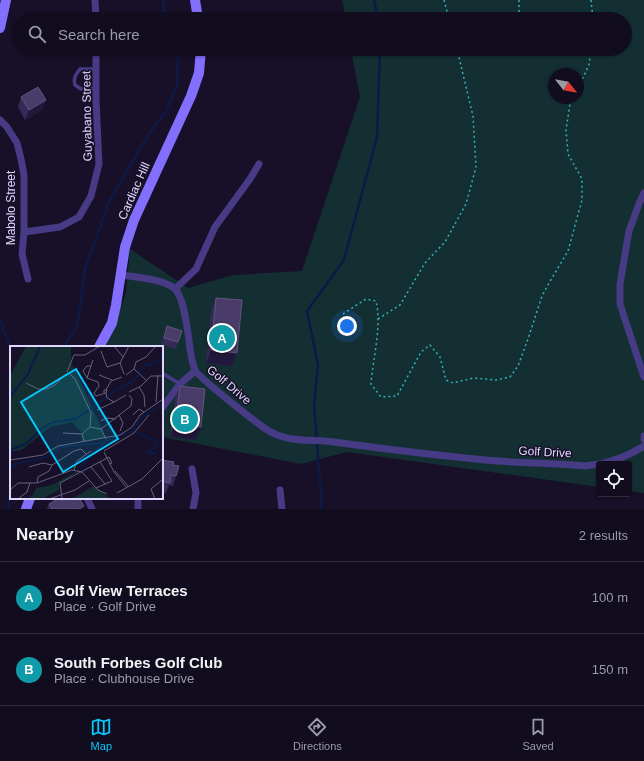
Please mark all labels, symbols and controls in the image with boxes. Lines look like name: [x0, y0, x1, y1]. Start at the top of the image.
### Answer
search box: [12, 12, 632, 56]
icon: search: [26, 23, 48, 45]
text: Search here: [58, 26, 140, 43]
north arrow: [548, 68, 584, 104]
street label: Guyabano Street: [79, 70, 95, 161]
street label: Cardiac Hill: [115, 160, 153, 222]
street label: Mabolo Street: [4, 170, 18, 245]
your location: [337, 316, 357, 336]
pin: A: [209, 323, 235, 353]
inset map: [10, 346, 163, 499]
street label: Golf Drive: [204, 362, 254, 408]
pin: B: [172, 404, 198, 434]
street label: Golf Drive: [518, 444, 572, 460]
map controls: [596, 461, 632, 497]
button: locate: [596, 461, 632, 497]
text: Nearby: [16, 525, 74, 544]
text: 2 results: [579, 528, 628, 543]
text: Golf View Terraces: [54, 582, 188, 599]
text: A: [24, 590, 34, 605]
text: 100 m: [592, 590, 628, 605]
text: Place · Golf Drive: [54, 599, 156, 614]
text: South Forbes Golf Club: [54, 654, 222, 671]
text: B: [24, 662, 34, 677]
text: 150 m: [592, 662, 628, 677]
text: Place · Clubhouse Drive: [54, 671, 194, 686]
tab: Map: [90, 716, 112, 752]
tab: Directions: [293, 716, 342, 752]
tab: Saved: [522, 716, 554, 752]

